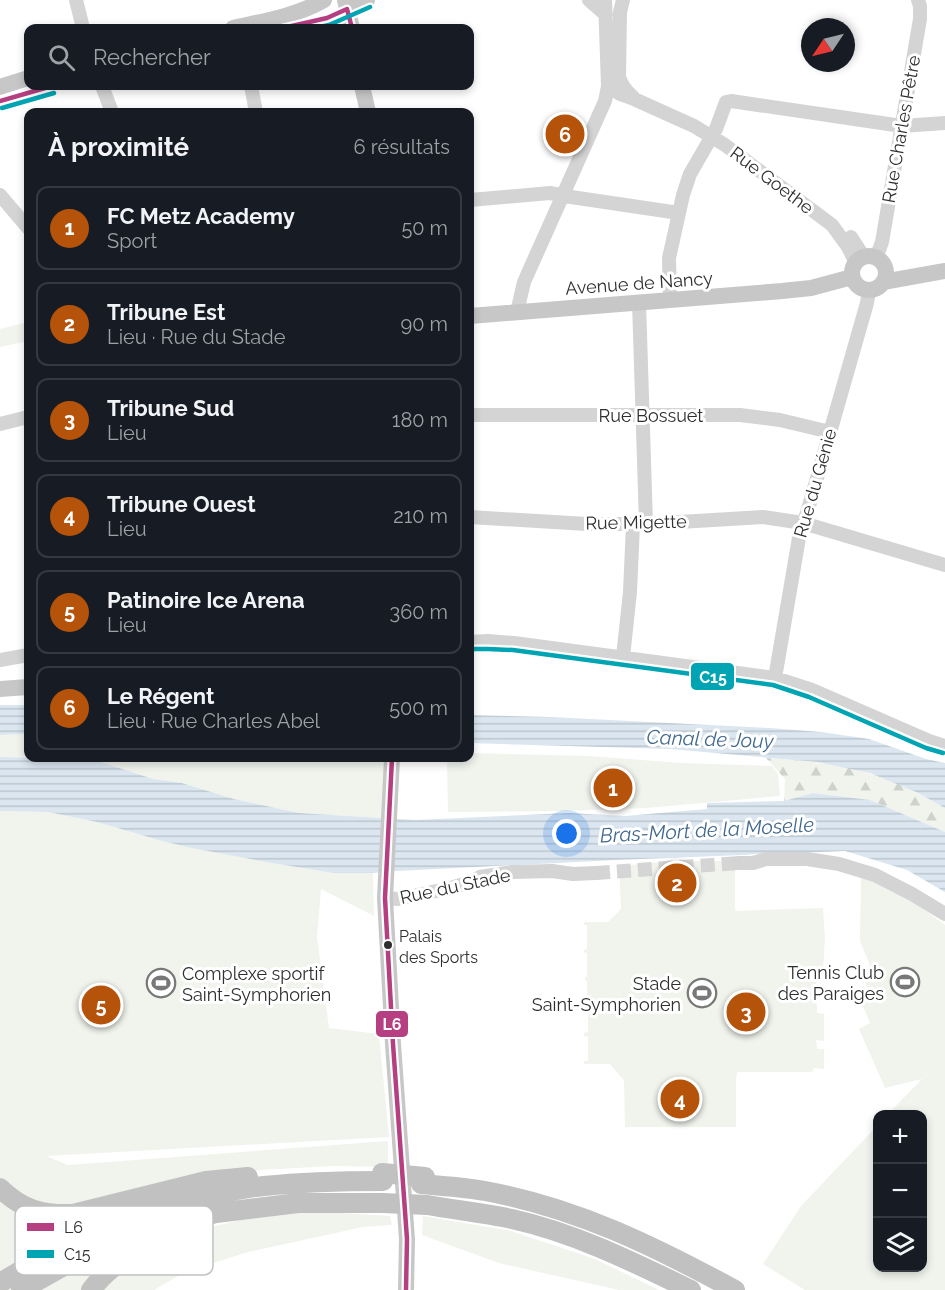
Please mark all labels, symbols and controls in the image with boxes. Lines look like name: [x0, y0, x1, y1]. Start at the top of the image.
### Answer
north arrow: [801, 18, 855, 72]
search box: [24, 24, 474, 90]
icon: search: [45, 41, 78, 74]
text: Rechercher: [93, 44, 211, 70]
street label: Rue Charles Pêtre: [878, 53, 924, 204]
pin: 6: [546, 112, 584, 156]
text: À proximité: [48, 132, 189, 162]
text: 6 résultats: [354, 135, 450, 159]
street label: Rue Goethe: [726, 142, 818, 218]
text: FC Metz Academy: [107, 203, 295, 229]
text: 1: [65, 216, 74, 240]
text: 50 m: [401, 216, 448, 240]
text: Sport: [107, 229, 157, 253]
street label: Avenue de Nancy: [565, 267, 714, 299]
text: Tribune Est: [107, 299, 225, 325]
text: 2: [64, 312, 75, 336]
text: 90 m: [401, 312, 448, 336]
text: Lieu · Rue du Stade: [107, 325, 285, 349]
text: Tribune Sud: [107, 395, 234, 421]
street label: Rue Bossuet: [599, 405, 703, 426]
text: 3: [64, 408, 75, 432]
text: 180 m: [392, 408, 448, 432]
text: Lieu: [107, 421, 147, 445]
street label: Rue du Génie: [789, 426, 841, 540]
text: Tribune Ouest: [107, 491, 256, 517]
text: 4: [64, 504, 75, 528]
text: 210 m: [393, 504, 448, 528]
street label: Rue Migette: [585, 511, 687, 533]
text: Lieu: [107, 517, 147, 541]
text: Patinoire Ice Arena: [107, 587, 305, 613]
text: 5: [64, 600, 75, 624]
text: 360 m: [390, 600, 448, 624]
text: Lieu: [107, 613, 147, 637]
line badge: C15: [690, 662, 735, 691]
text: C15: [699, 668, 727, 687]
text: Le Régent: [107, 683, 214, 709]
text: 6: [63, 696, 76, 720]
text: 500 m: [389, 696, 448, 720]
text: Lieu · Rue Charles Abel: [107, 709, 320, 733]
water label: Canal de Jouy: [646, 725, 775, 753]
pin: 1: [594, 766, 632, 810]
water label: Bras-Mort de la Moselle: [599, 812, 815, 848]
your location: [552, 819, 581, 848]
pin: 2: [658, 860, 696, 906]
street label: Rue du Stade: [398, 864, 513, 908]
place label: Palais des Sports: [399, 927, 478, 967]
marker: Palais des Sports: [382, 939, 394, 951]
place label: Tennis Club des Paraiges: [778, 962, 884, 1004]
place label: Complexe sportif Saint-Symphorien: [182, 963, 331, 1005]
sports icon: Tennis Club des Paraiges: [889, 966, 921, 998]
sports icon: Complexe sportif Saint-Symphorien: [145, 967, 177, 999]
place label: Stade Saint-Symphorien: [532, 973, 681, 1015]
sports icon: Stade Saint-Symphorien: [686, 977, 718, 1009]
pin: 5: [82, 982, 120, 1028]
pin: 3: [726, 990, 766, 1034]
line badge: L6: [375, 1010, 409, 1038]
text: L6: [382, 1015, 402, 1034]
pin: 4: [660, 1076, 700, 1122]
map controls: [873, 1110, 927, 1272]
button: +: [873, 1110, 927, 1164]
button: −: [873, 1164, 927, 1218]
legend: [15, 1206, 213, 1275]
text: L6: [64, 1218, 83, 1237]
button: layers: [873, 1218, 927, 1272]
text: C15: [64, 1245, 91, 1264]

